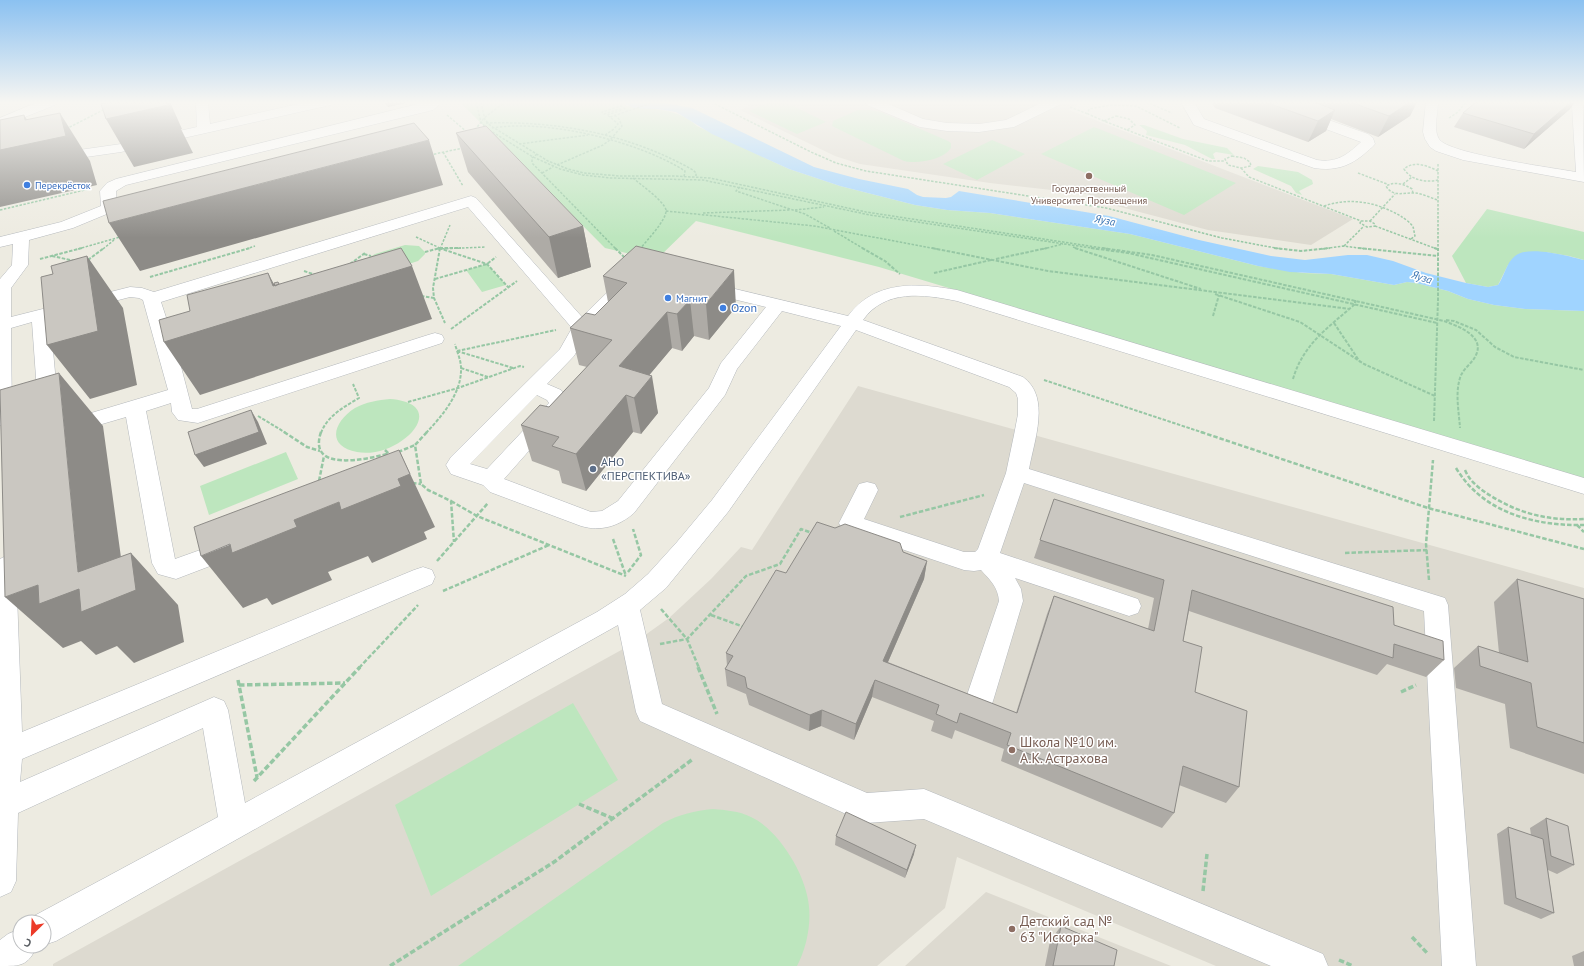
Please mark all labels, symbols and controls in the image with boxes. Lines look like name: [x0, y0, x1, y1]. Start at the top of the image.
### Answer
marker: Государственный Университет Просвещения: [1084, 171, 1094, 181]
place label: Перекрёсток: [35, 179, 91, 192]
marker: Перекрёсток: [22, 180, 32, 190]
place label: Государственный Университет Просвещения: [1031, 182, 1148, 207]
water label: Яуза: [1092, 211, 1117, 229]
water label: Яуза: [1409, 267, 1435, 287]
place label: Магнит: [676, 292, 707, 305]
marker: Магнит: [663, 293, 673, 303]
place label: Ozon: [731, 300, 757, 315]
marker: Ozon: [718, 303, 728, 313]
place label: АНО «ПЕРСПЕКТИВА»: [601, 454, 691, 483]
marker: АНО «ПЕРСПЕКТИВА»: [588, 464, 598, 474]
place label: Школа №10 им. А.К. Астрахова: [1020, 733, 1117, 767]
marker: Школа №10 им. А.К. Астрахова: [1007, 745, 1017, 755]
place label: Детский сад № 63 "Искорка": [1020, 912, 1112, 946]
north arrow: [12, 914, 52, 954]
marker: Детский сад № 63 "Искорка": [1007, 924, 1017, 934]
text: С: [22, 935, 34, 951]

